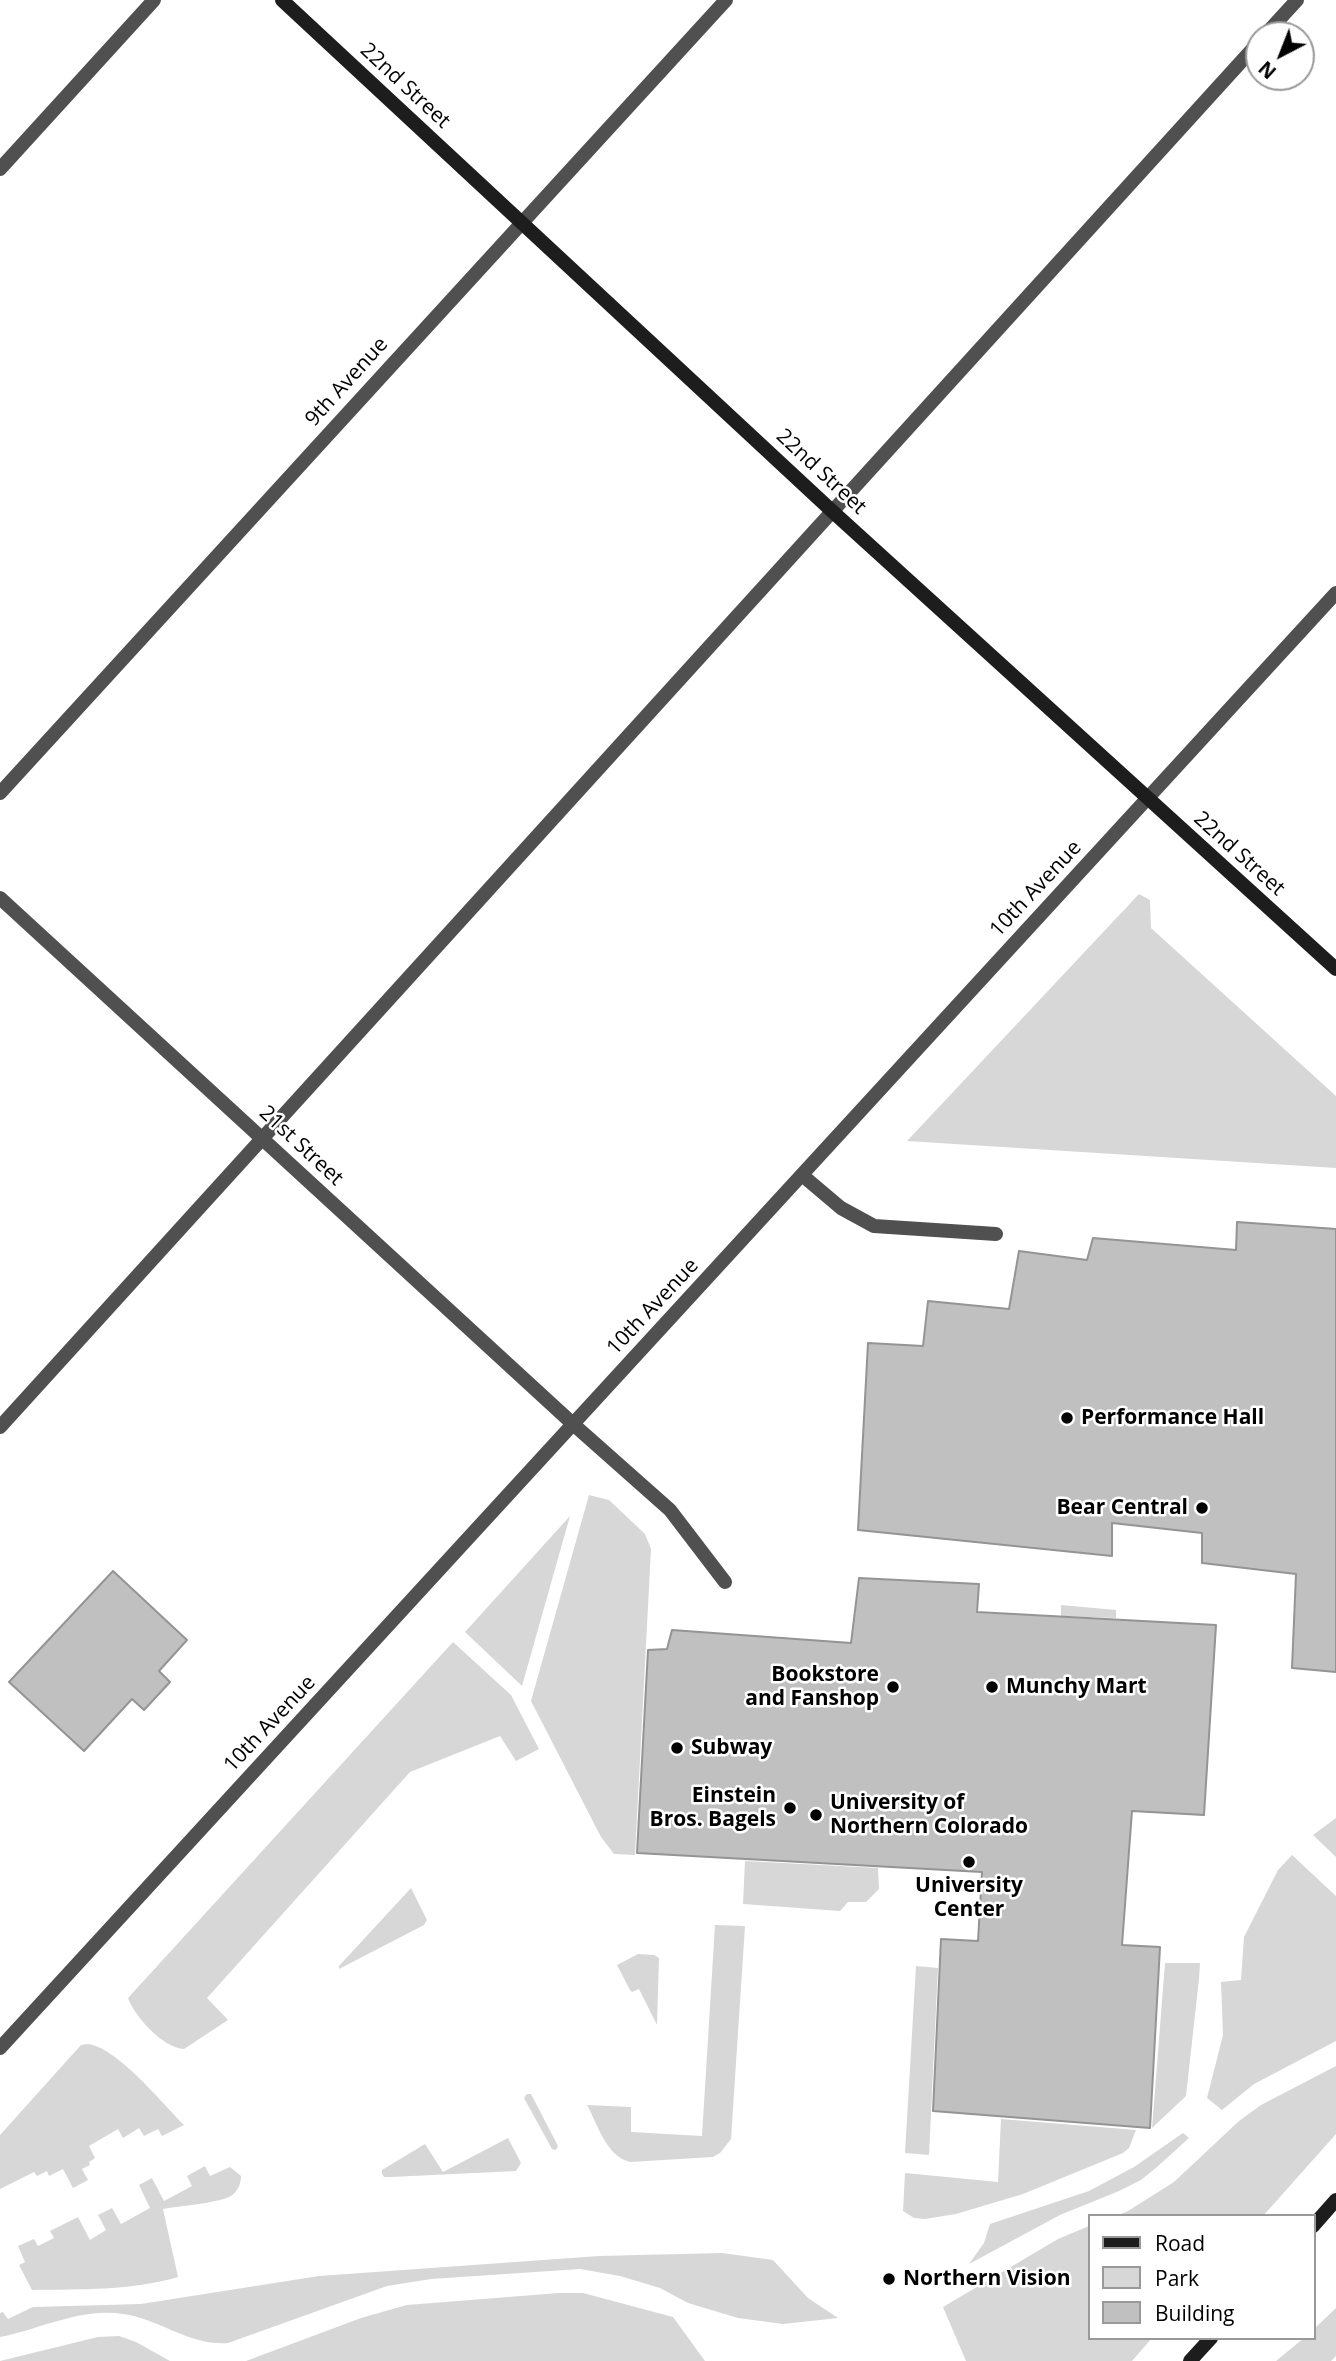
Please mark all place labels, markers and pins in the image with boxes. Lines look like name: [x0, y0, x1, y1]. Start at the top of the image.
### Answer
place label: Performance Hall: [1081, 1405, 1264, 1431]
marker: Performance Hall: [1059, 1410, 1075, 1426]
place label: Bear Central: [1056, 1495, 1188, 1521]
marker: Bear Central: [1194, 1500, 1210, 1516]
place label: Bookstore and Fanshop: [745, 1662, 879, 1712]
place label: Munchy Mart: [1006, 1674, 1147, 1700]
marker: Bookstore and Fanshop: [885, 1679, 901, 1695]
marker: Munchy Mart: [984, 1679, 1000, 1695]
place label: Subway: [691, 1735, 772, 1761]
marker: Subway: [669, 1740, 685, 1756]
place label: Einstein Bros. Bagels: [650, 1783, 776, 1833]
place label: University of Northern Colorado: [830, 1790, 1028, 1840]
marker: Einstein Bros. Bagels: [782, 1800, 798, 1816]
marker: University of Northern Colorado: [808, 1807, 824, 1823]
marker: University Center: [961, 1854, 977, 1870]
place label: University Center: [915, 1873, 1023, 1923]
place label: Northern Vision: [903, 2266, 1070, 2292]
marker: Northern Vision: [881, 2271, 897, 2287]

